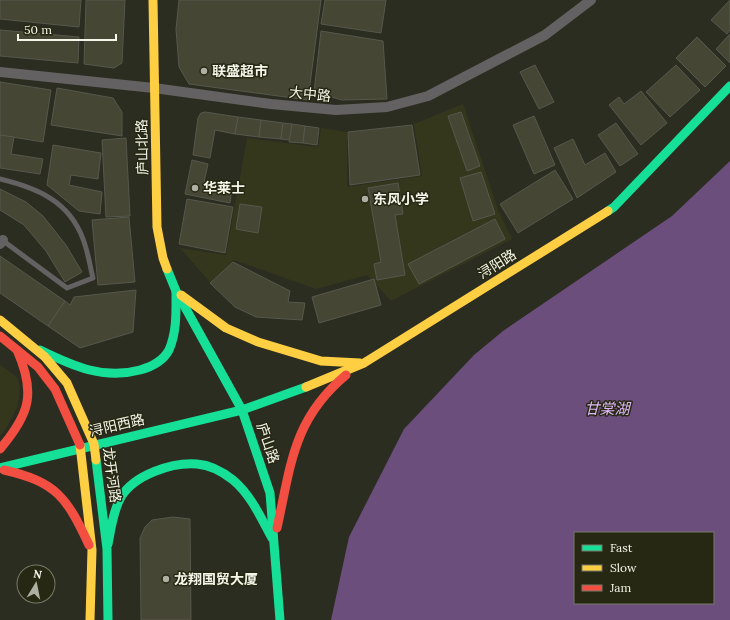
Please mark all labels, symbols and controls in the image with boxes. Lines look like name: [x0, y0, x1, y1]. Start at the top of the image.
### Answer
scale bar: [18, 16, 116, 42]
text: 50 m: [24, 22, 52, 37]
place label: 联盛超市: [212, 62, 268, 80]
marker: 联盛超市: [199, 66, 209, 76]
street label: 大中路: [288, 83, 332, 105]
street label: 庐山北路: [133, 119, 151, 175]
place label: 华莱士: [203, 179, 245, 197]
marker: 华莱士: [190, 183, 200, 193]
place label: 东风小学: [373, 190, 429, 208]
marker: 东风小学: [360, 194, 370, 204]
street label: 浔阳路: [474, 245, 520, 283]
water label: 甘棠湖: [584, 399, 631, 418]
street label: 浔阳西路: [88, 410, 146, 440]
street label: 庐山路: [253, 420, 283, 466]
street label: 龙开河路: [99, 446, 125, 504]
legend: [574, 532, 714, 604]
text: Fast: [610, 540, 633, 555]
text: Slow: [610, 560, 637, 575]
north arrow: [16, 564, 56, 604]
text: N: [32, 567, 44, 582]
place label: 龙翔国贸大厦: [174, 570, 258, 588]
marker: 龙翔国贸大厦: [161, 574, 171, 584]
text: Jam: [609, 580, 631, 595]

